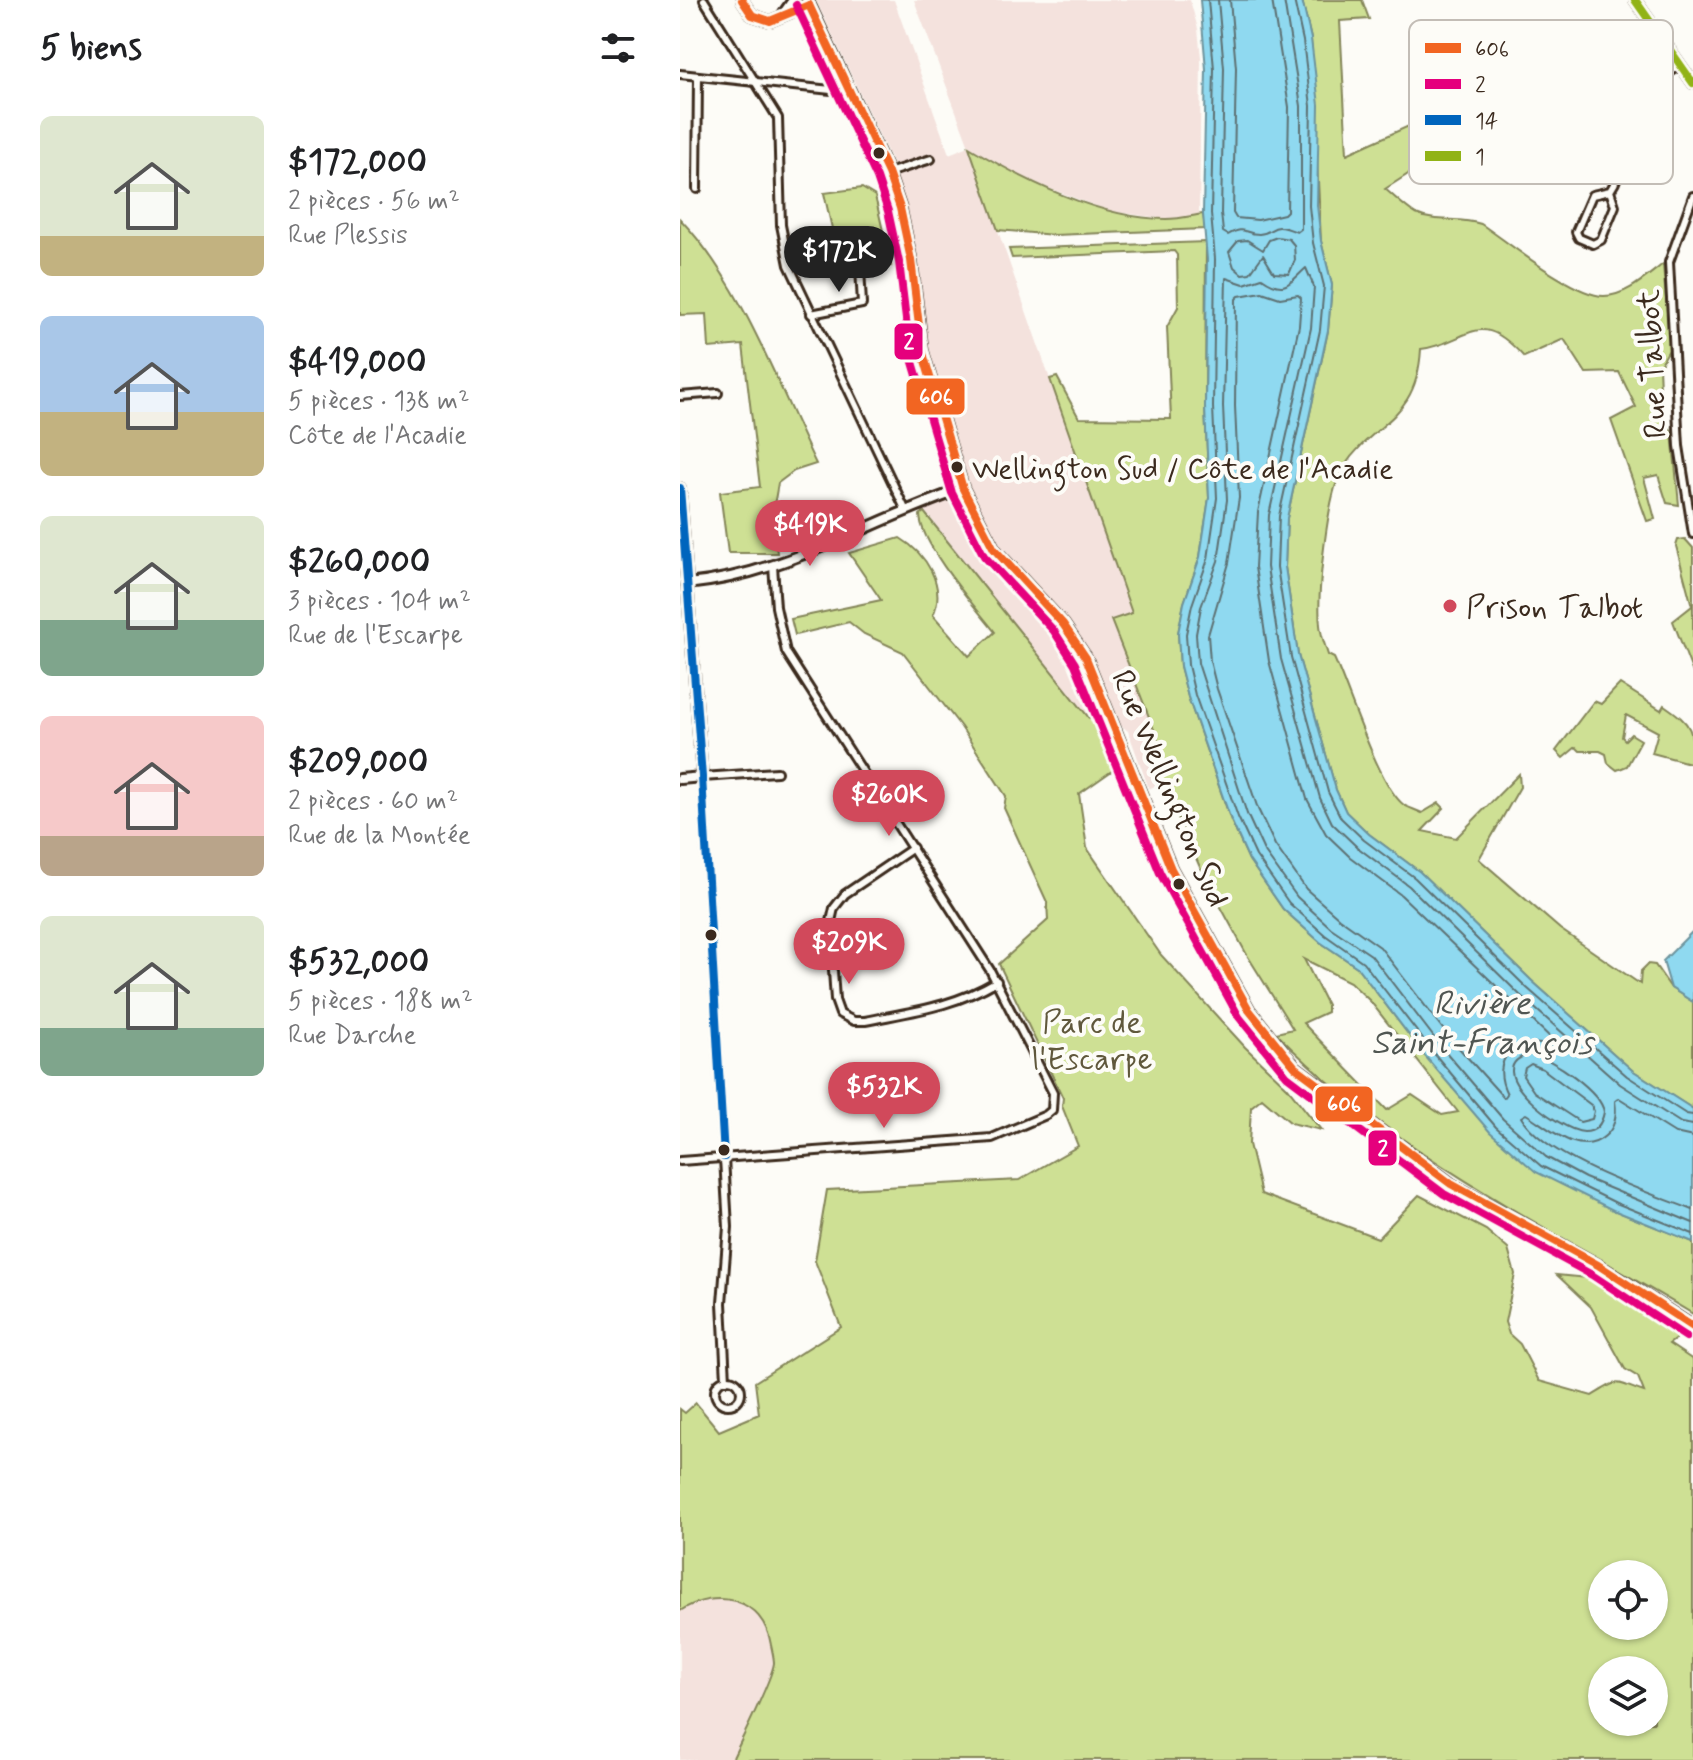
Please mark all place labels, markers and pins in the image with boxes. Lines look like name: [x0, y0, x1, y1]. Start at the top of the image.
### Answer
unlabelled marker: [871, 145, 887, 161]
pin: $172K: [783, 226, 895, 294]
place label: Wellington Sud / Côte de l'Acadie: [972, 450, 1394, 492]
marker: Wellington Sud / Côte de l'Acadie: [949, 459, 965, 475]
pin: $419K: [754, 500, 866, 568]
place label: Prison Talbot: [1466, 587, 1643, 629]
marker: Prison Talbot: [1441, 597, 1459, 615]
pin: $260K: [833, 770, 945, 838]
unlabelled marker: [1171, 876, 1187, 892]
pin: $209K: [793, 918, 905, 986]
unlabelled marker: [703, 927, 719, 943]
pin: $532K: [828, 1062, 940, 1130]
unlabelled marker: [716, 1142, 732, 1158]

